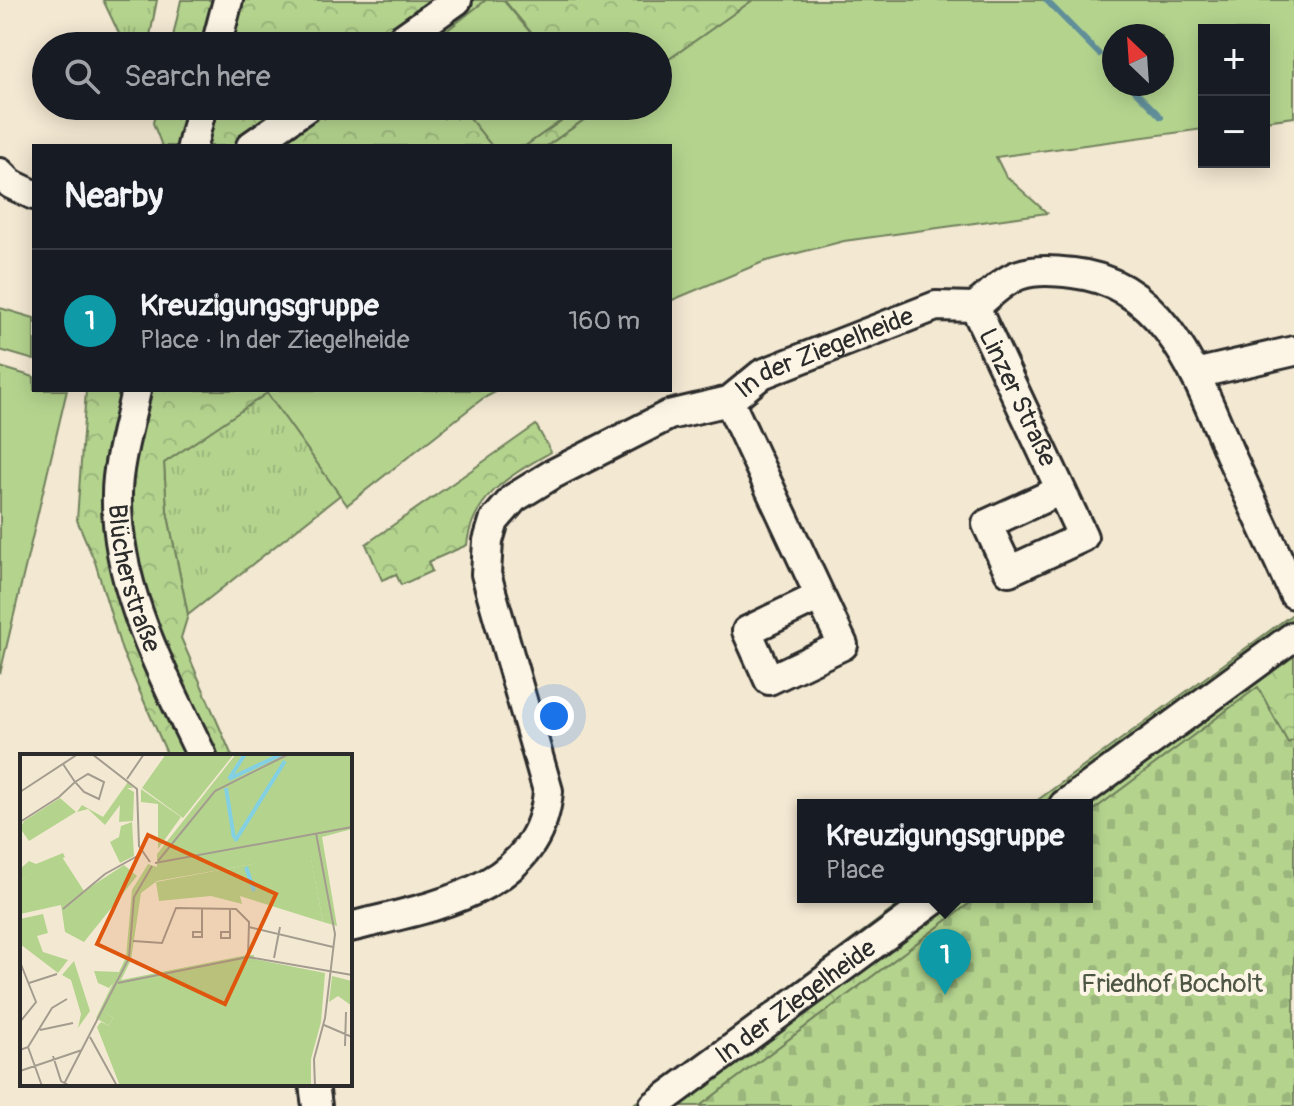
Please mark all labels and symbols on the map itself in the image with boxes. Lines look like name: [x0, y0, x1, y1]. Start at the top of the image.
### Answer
north arrow: [1102, 24, 1174, 96]
street label: In der Ziegelheide: [729, 300, 918, 405]
street label: Linzer Straße: [971, 323, 1064, 472]
street label: Blücherstraße: [101, 503, 168, 657]
your location: [534, 696, 574, 736]
inset map: [20, 754, 352, 1086]
pin: 1: [919, 929, 971, 995]
street label: In der Ziegelheide: [709, 932, 882, 1071]
park label: Friedhof Bocholt: [1081, 968, 1264, 1000]

